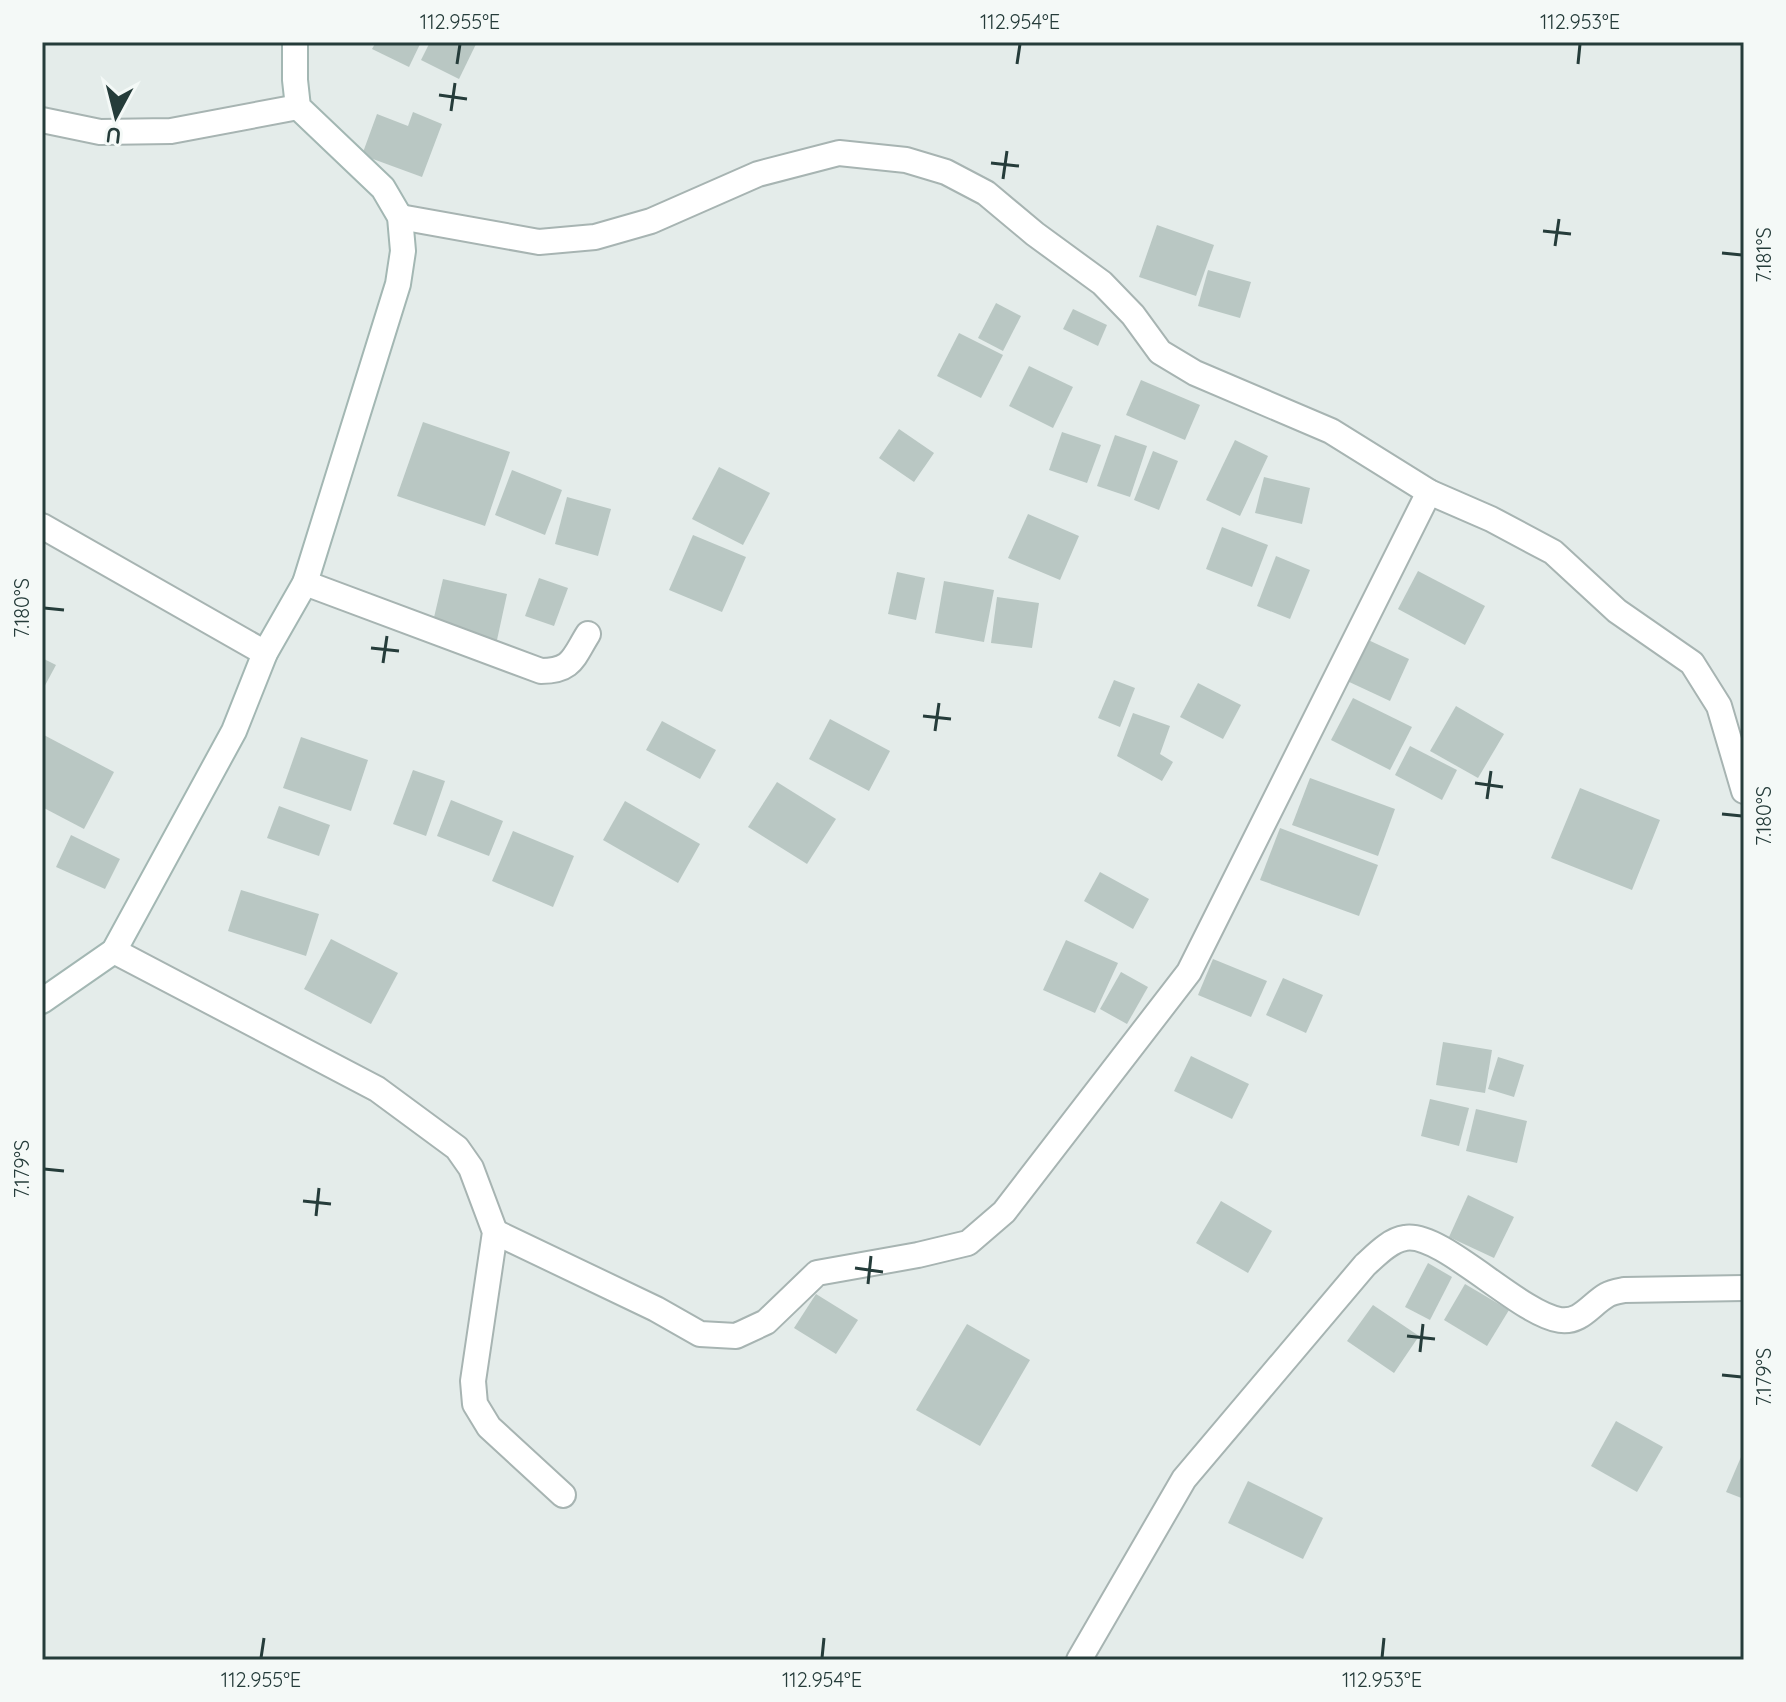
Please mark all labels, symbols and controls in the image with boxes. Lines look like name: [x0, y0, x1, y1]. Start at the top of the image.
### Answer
text: 112.955°E: [420, 9, 500, 34]
text: 112.954°E: [980, 9, 1060, 34]
text: 112.953°E: [1540, 9, 1620, 34]
north arrow: [76, 76, 156, 156]
text: U: [104, 121, 123, 151]
text: 7.181°S: [1751, 227, 1776, 283]
text: 7.180°S: [9, 578, 34, 638]
text: 7.180°S: [1751, 786, 1776, 846]
text: 7.179°S: [9, 1140, 34, 1198]
text: 7.179°S: [1751, 1348, 1776, 1406]
text: 112.955°E: [221, 1667, 301, 1692]
text: 112.954°E: [782, 1667, 862, 1692]
text: 112.953°E: [1342, 1667, 1422, 1692]

